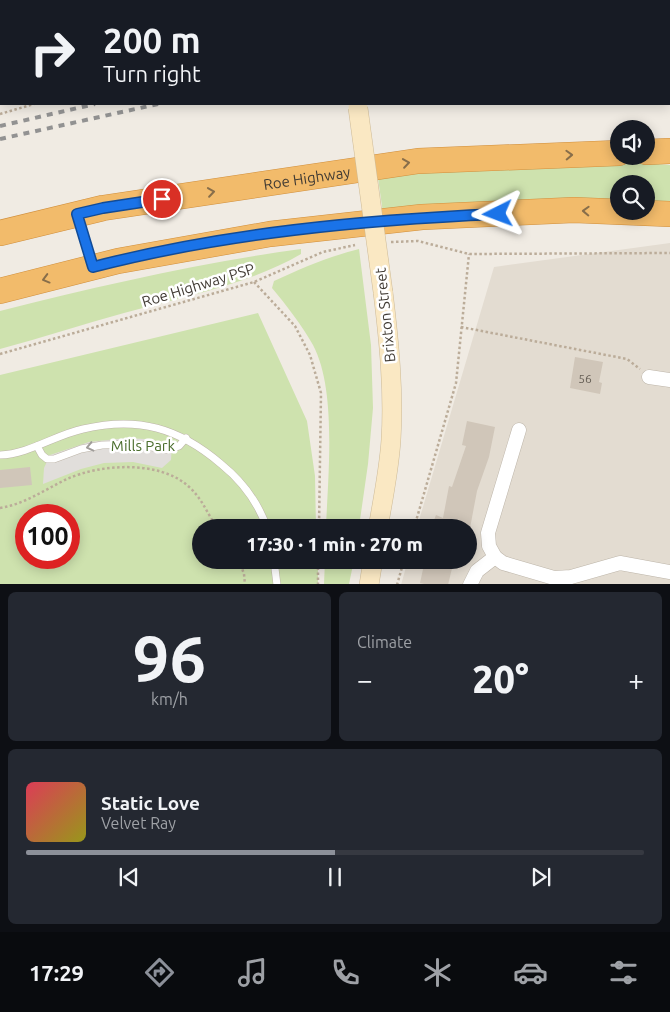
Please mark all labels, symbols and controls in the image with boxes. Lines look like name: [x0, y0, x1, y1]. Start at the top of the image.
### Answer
icon: right: [20, 20, 85, 85]
text: 200 m: [103, 20, 201, 60]
text: Turn right: [103, 61, 201, 86]
map controls: [610, 120, 655, 220]
button: sound: [610, 120, 655, 165]
one-way arrow: [565, 150, 573, 161]
one-way arrow: [403, 158, 411, 169]
street label: Roe Highway: [262, 163, 351, 192]
button: search: [610, 175, 655, 220]
pin: [141, 178, 183, 220]
icon: arrive: [148, 185, 176, 213]
one-way arrow: [207, 187, 215, 198]
position arrow: [471, 187, 523, 239]
one-way arrow: [582, 206, 590, 216]
street label: Roe Highway PSP: [140, 260, 256, 310]
street label: Brixton Street: [372, 267, 398, 363]
one-way arrow: [43, 274, 51, 284]
house number: 56: [578, 372, 592, 385]
park label: Mills Park: [111, 437, 176, 454]
one-way arrow: [86, 441, 95, 452]
speed limit sign: 100: [15, 504, 80, 569]
text: 17:30 · 1 min · 270 m: [246, 533, 423, 555]
text: 96: [133, 621, 206, 694]
text: Climate: [357, 633, 412, 651]
text: 20°: [472, 658, 529, 700]
text: −: [357, 664, 373, 695]
text: +: [628, 664, 644, 695]
text: km/h: [151, 690, 188, 708]
text: Static Love: [101, 792, 200, 814]
text: Velvet Ray: [101, 814, 176, 832]
icon: previous: [115, 863, 143, 891]
icon: pause: [321, 863, 349, 891]
icon: next: [527, 863, 555, 891]
icon: directions: [142, 955, 177, 990]
icon: music: [235, 955, 270, 990]
icon: phone: [328, 955, 363, 990]
icon: climate: [420, 955, 455, 990]
icon: car: [513, 955, 548, 990]
icon: filters: [606, 955, 641, 990]
text: 17:29: [29, 960, 84, 985]

